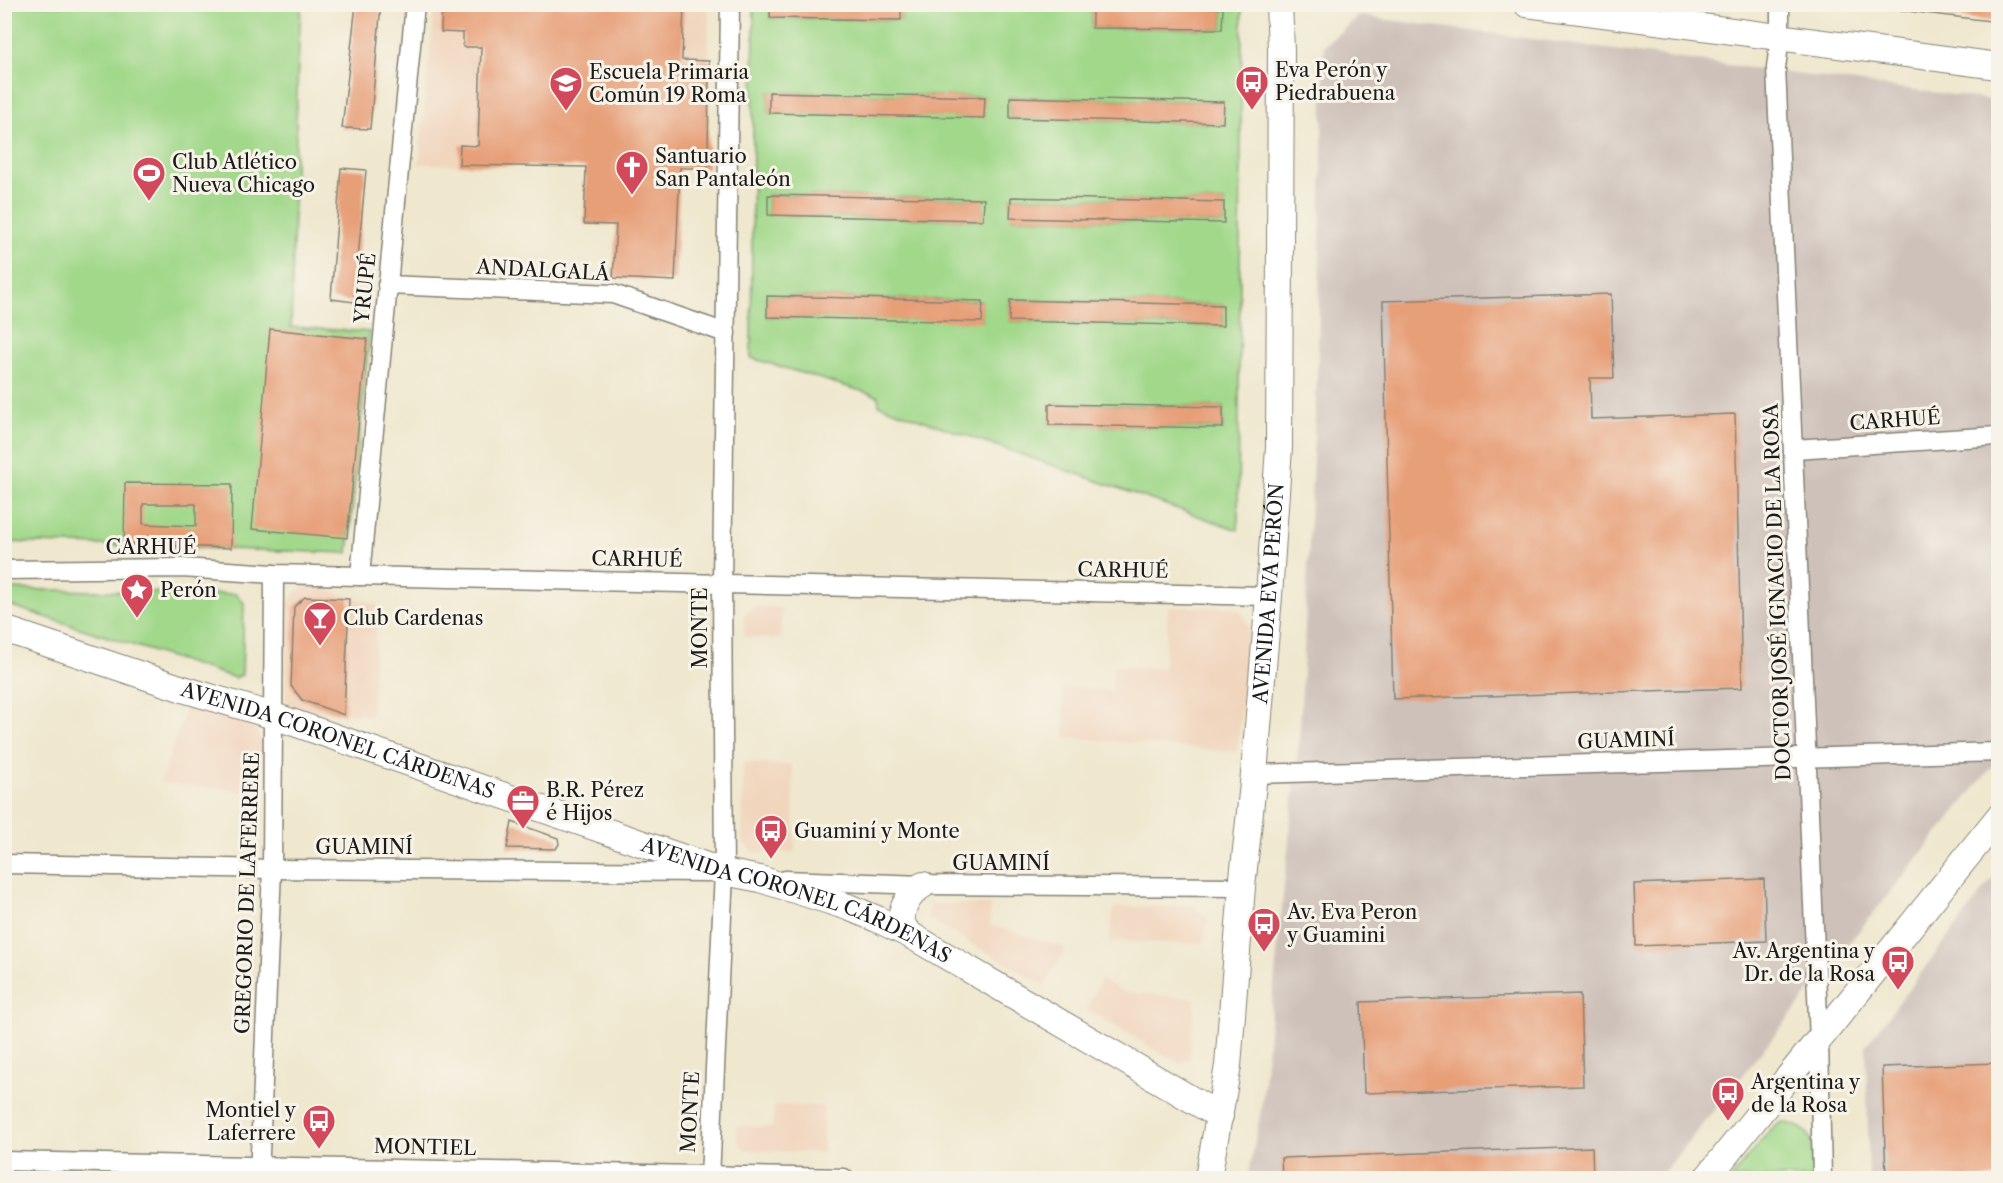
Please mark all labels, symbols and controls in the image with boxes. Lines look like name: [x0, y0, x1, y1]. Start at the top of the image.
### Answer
place label: Eva Perón y Piedrabuena: [1275, 58, 1396, 105]
place label: Escuela Primaria Común 19 Roma: [589, 60, 749, 107]
bus stop icon: Eva Perón y Piedrabuena: [1234, 64, 1270, 111]
school or university icon: Escuela Primaria Común 19 Roma: [548, 65, 584, 112]
place label: Santuario San Pantaleón: [655, 144, 791, 191]
church icon: Santuario San Pantaleón: [614, 149, 650, 196]
place label: Club Atlético Nueva Chicago: [172, 150, 315, 197]
sports icon: Club Atlético Nueva Chicago: [131, 155, 167, 202]
street label: YRUPÉ: [348, 251, 381, 325]
street label: ANDALGALÁ: [475, 253, 611, 286]
street label: DOCTOR JOSÉ IGNACIO DE LA ROSA: [1757, 402, 1796, 781]
street label: CARHUÉ: [1849, 404, 1941, 435]
street label: AVENIDA EVA PERÓN: [1248, 483, 1289, 706]
street label: CARHUÉ: [105, 534, 197, 559]
street label: CARHUÉ: [591, 545, 683, 572]
street label: CARHUÉ: [1077, 556, 1169, 583]
place icon: Perón: [119, 572, 155, 619]
place label: Perón: [160, 578, 217, 602]
street label: MONTE: [688, 587, 712, 669]
bar icon: Club Cardenas: [302, 600, 338, 647]
place label: Club Cardenas: [343, 606, 483, 630]
street label: AVENIDA CORONEL CÁRDENAS: [177, 677, 498, 804]
street label: GUAMINÍ: [1577, 725, 1675, 754]
street label: GREGORIO DE LAFERRERE: [230, 752, 264, 1034]
place label: B.R. Pérez é Hijos: [546, 778, 644, 825]
office icon: B.R. Pérez é Hijos: [505, 783, 541, 830]
bus stop icon: Guaminí y Monte: [753, 813, 789, 860]
place label: Guaminí y Monte: [794, 819, 960, 843]
street label: AVENIDA CORONEL CÁRDENAS: [637, 832, 955, 968]
street label: GUAMINÍ: [315, 834, 413, 859]
street label: GUAMINÍ: [952, 850, 1050, 875]
place label: Av. Eva Peron y Guamini: [1286, 900, 1418, 947]
bus stop icon: Av. Eva Peron y Guamini: [1246, 906, 1282, 953]
place label: Av. Argentina y Dr. de la Rosa: [1732, 939, 1876, 986]
bus stop icon: Av. Argentina y Dr. de la Rosa: [1880, 944, 1916, 991]
place label: Argentina y de la Rosa: [1750, 1070, 1861, 1117]
street label: MONTE: [676, 1071, 704, 1153]
bus stop icon: Argentina y de la Rosa: [1710, 1075, 1746, 1122]
place label: Montiel y Laferrere: [205, 1098, 297, 1145]
bus stop icon: Montiel y Laferrere: [301, 1103, 337, 1150]
street label: MONTIEL: [374, 1134, 476, 1160]

